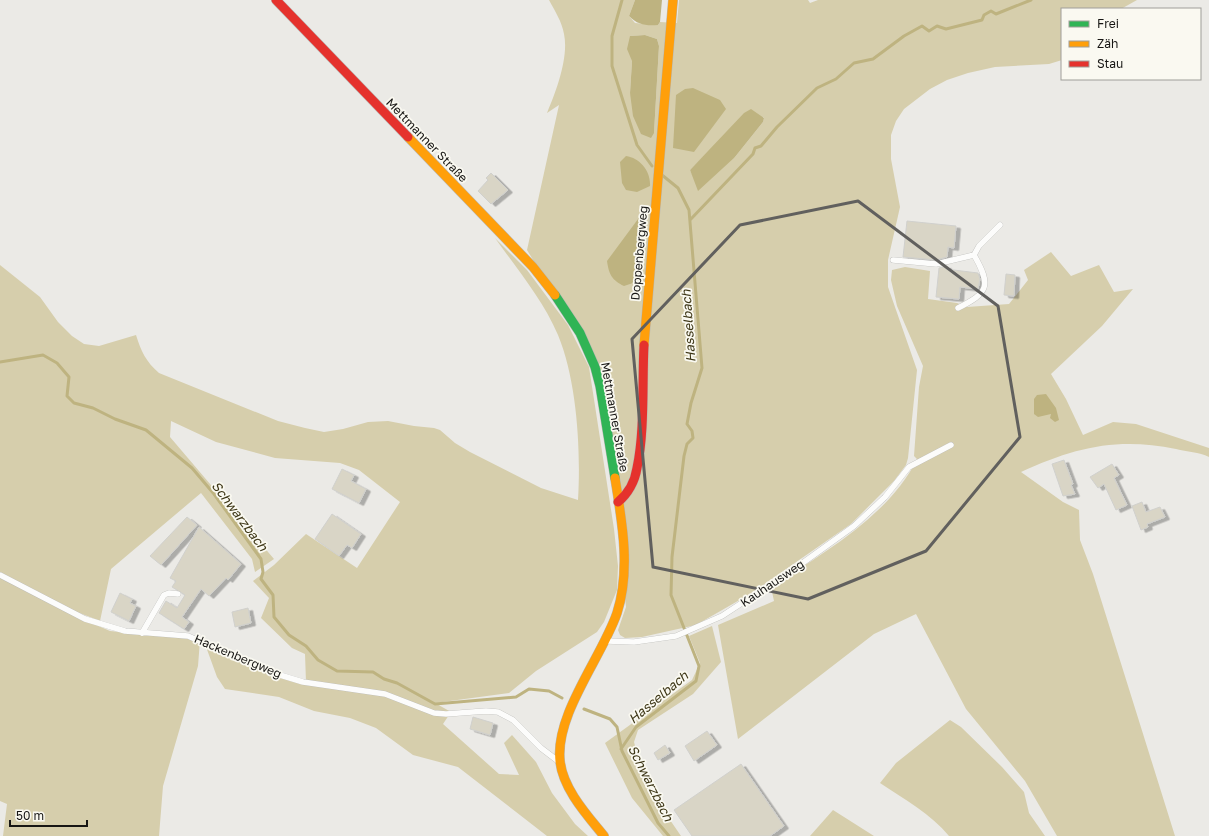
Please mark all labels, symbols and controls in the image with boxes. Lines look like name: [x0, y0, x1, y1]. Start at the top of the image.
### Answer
legend: [1061, 8, 1201, 80]
text: Frei: [1097, 16, 1119, 31]
text: Zäh: [1097, 36, 1118, 51]
text: Stau: [1097, 56, 1123, 71]
street label: Mettmanner Straße: [383, 95, 471, 185]
street label: Doppenbergweg: [627, 205, 651, 301]
water label: Hasselbach: [677, 288, 699, 363]
street label: Mettmanner Straße: [598, 361, 632, 473]
water label: Schwarzbach: [209, 478, 272, 555]
street label: Kauhausweg: [737, 556, 807, 610]
street label: Hackenbergweg: [192, 631, 284, 681]
water label: Hasselbach: [625, 667, 692, 727]
water label: Schwarzbach: [625, 742, 677, 825]
scale bar: [10, 802, 87, 828]
text: 50 m: [16, 808, 44, 823]

